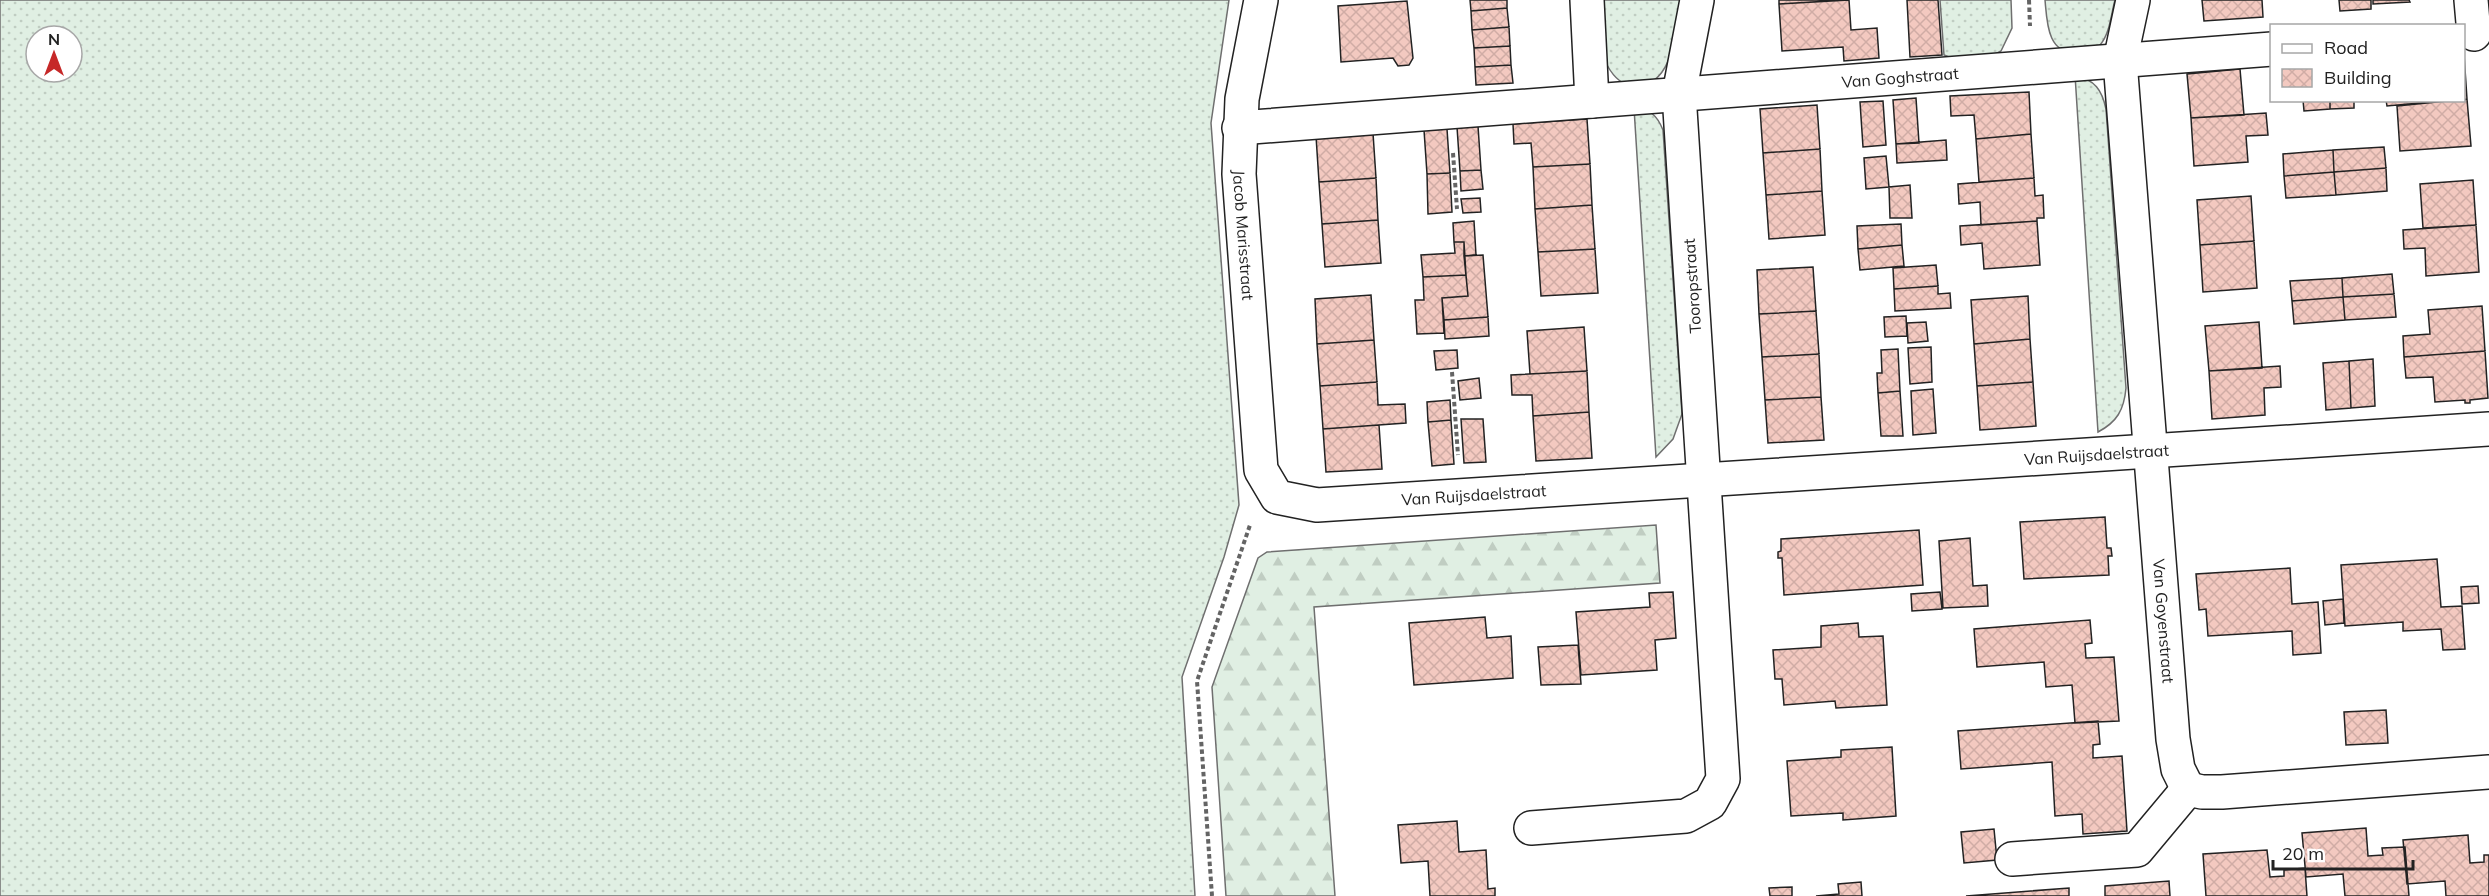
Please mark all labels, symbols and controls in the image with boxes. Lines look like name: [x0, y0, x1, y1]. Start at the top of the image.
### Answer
north arrow: [24, 24, 84, 84]
legend: [2270, 24, 2465, 102]
text: N: [48, 29, 60, 49]
text: Road: [2324, 36, 2368, 59]
street label: Van Goghstraat: [1841, 63, 1960, 92]
text: Building: [2324, 66, 2392, 89]
street label: Jacob Marisstraat: [1229, 169, 1258, 301]
street label: Tooropstraat: [1679, 237, 1705, 334]
street label: Van Ruijsdaelstraat: [2023, 440, 2170, 469]
street label: Van Ruijsdaelstraat: [1401, 480, 1547, 510]
street label: Van Goyenstraat: [2149, 558, 2179, 684]
scale bar: [2273, 833, 2412, 871]
text: 20 m: [2282, 842, 2324, 865]

